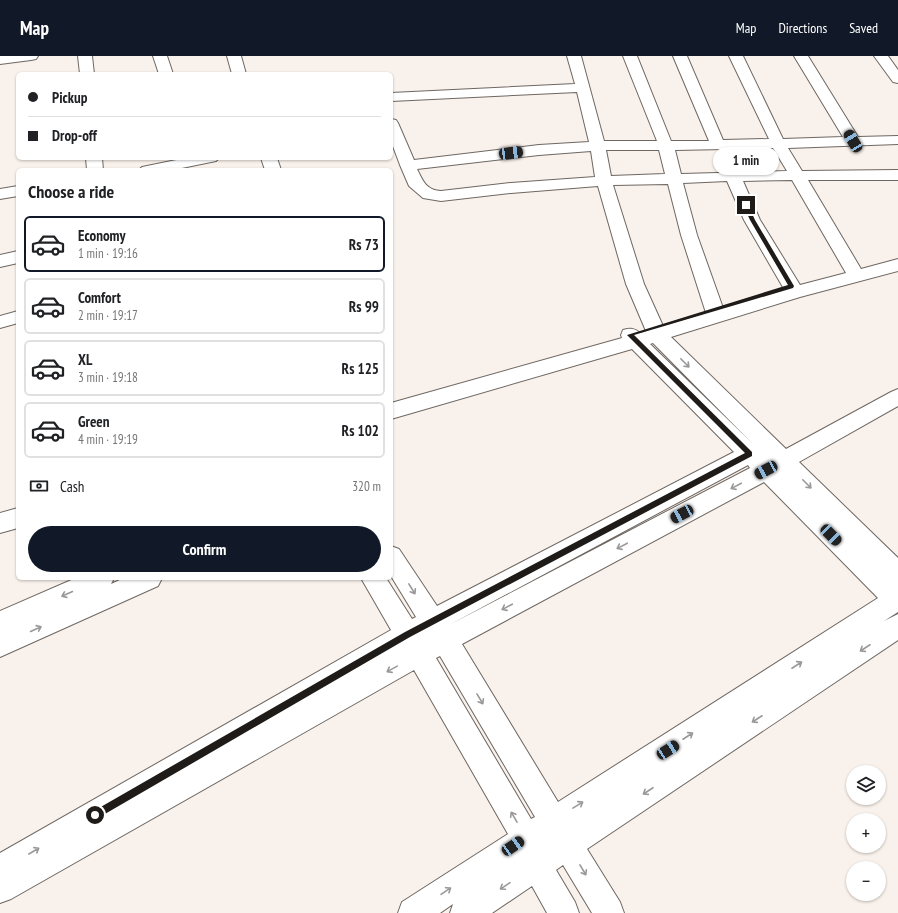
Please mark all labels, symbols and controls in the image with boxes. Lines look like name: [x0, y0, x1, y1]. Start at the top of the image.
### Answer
text: Map: [20, 16, 49, 40]
text: Map: [736, 19, 756, 37]
text: Directions: [778, 19, 827, 37]
text: Saved: [849, 19, 878, 37]
text: Pickup: [52, 88, 87, 107]
text: Drop-off: [52, 126, 97, 145]
car: [842, 128, 864, 154]
car: [498, 146, 524, 160]
callout: 1 min: [713, 147, 779, 175]
text: 1 min: [733, 152, 759, 169]
text: Choose a ride: [28, 180, 114, 203]
route end: [737, 196, 755, 214]
icon: car: [30, 226, 66, 262]
text: Economy: [78, 226, 126, 245]
text: Rs 73: [349, 235, 379, 254]
text: 1 min · 19:16: [78, 245, 138, 262]
icon: car: [30, 288, 66, 324]
text: Comfort: [78, 288, 121, 307]
text: Rs 99: [349, 297, 379, 316]
text: 2 min · 19:17: [78, 307, 138, 324]
icon: car: [30, 350, 66, 386]
text: XL: [78, 350, 92, 369]
one-way arrow: [680, 358, 690, 367]
text: Rs 125: [342, 359, 379, 378]
text: 3 min · 19:18: [78, 369, 138, 386]
icon: car: [30, 412, 66, 448]
text: Green: [78, 412, 110, 431]
text: Rs 102: [342, 421, 379, 440]
text: 4 min · 19:19: [78, 431, 138, 448]
car: [753, 459, 779, 481]
icon: cash: [28, 475, 50, 497]
text: Cash: [60, 477, 84, 496]
text: 320 m: [352, 478, 381, 495]
one-way arrow: [802, 479, 812, 489]
one-way arrow: [731, 482, 743, 490]
car: [669, 503, 695, 525]
car: [818, 522, 844, 548]
button: Confirm: [28, 526, 381, 572]
one-way arrow: [616, 543, 628, 551]
one-way arrow: [408, 583, 416, 594]
one-way arrow: [61, 591, 73, 598]
one-way arrow: [501, 604, 513, 612]
one-way arrow: [29, 625, 41, 632]
one-way arrow: [860, 644, 871, 652]
one-way arrow: [791, 660, 803, 668]
one-way arrow: [386, 666, 398, 673]
one-way arrow: [477, 693, 485, 705]
one-way arrow: [751, 716, 763, 724]
one-way arrow: [683, 732, 694, 740]
car: [655, 738, 681, 762]
map controls: [846, 765, 886, 901]
button: layers: [846, 765, 886, 805]
one-way arrow: [643, 787, 654, 795]
one-way arrow: [572, 801, 584, 809]
route start: [86, 806, 104, 824]
one-way arrow: [509, 811, 517, 823]
button: +: [846, 813, 886, 853]
car: [500, 834, 526, 858]
one-way arrow: [28, 846, 40, 854]
button: −: [846, 861, 886, 901]
one-way arrow: [580, 864, 588, 876]
one-way arrow: [500, 882, 511, 890]
one-way arrow: [440, 887, 451, 895]

